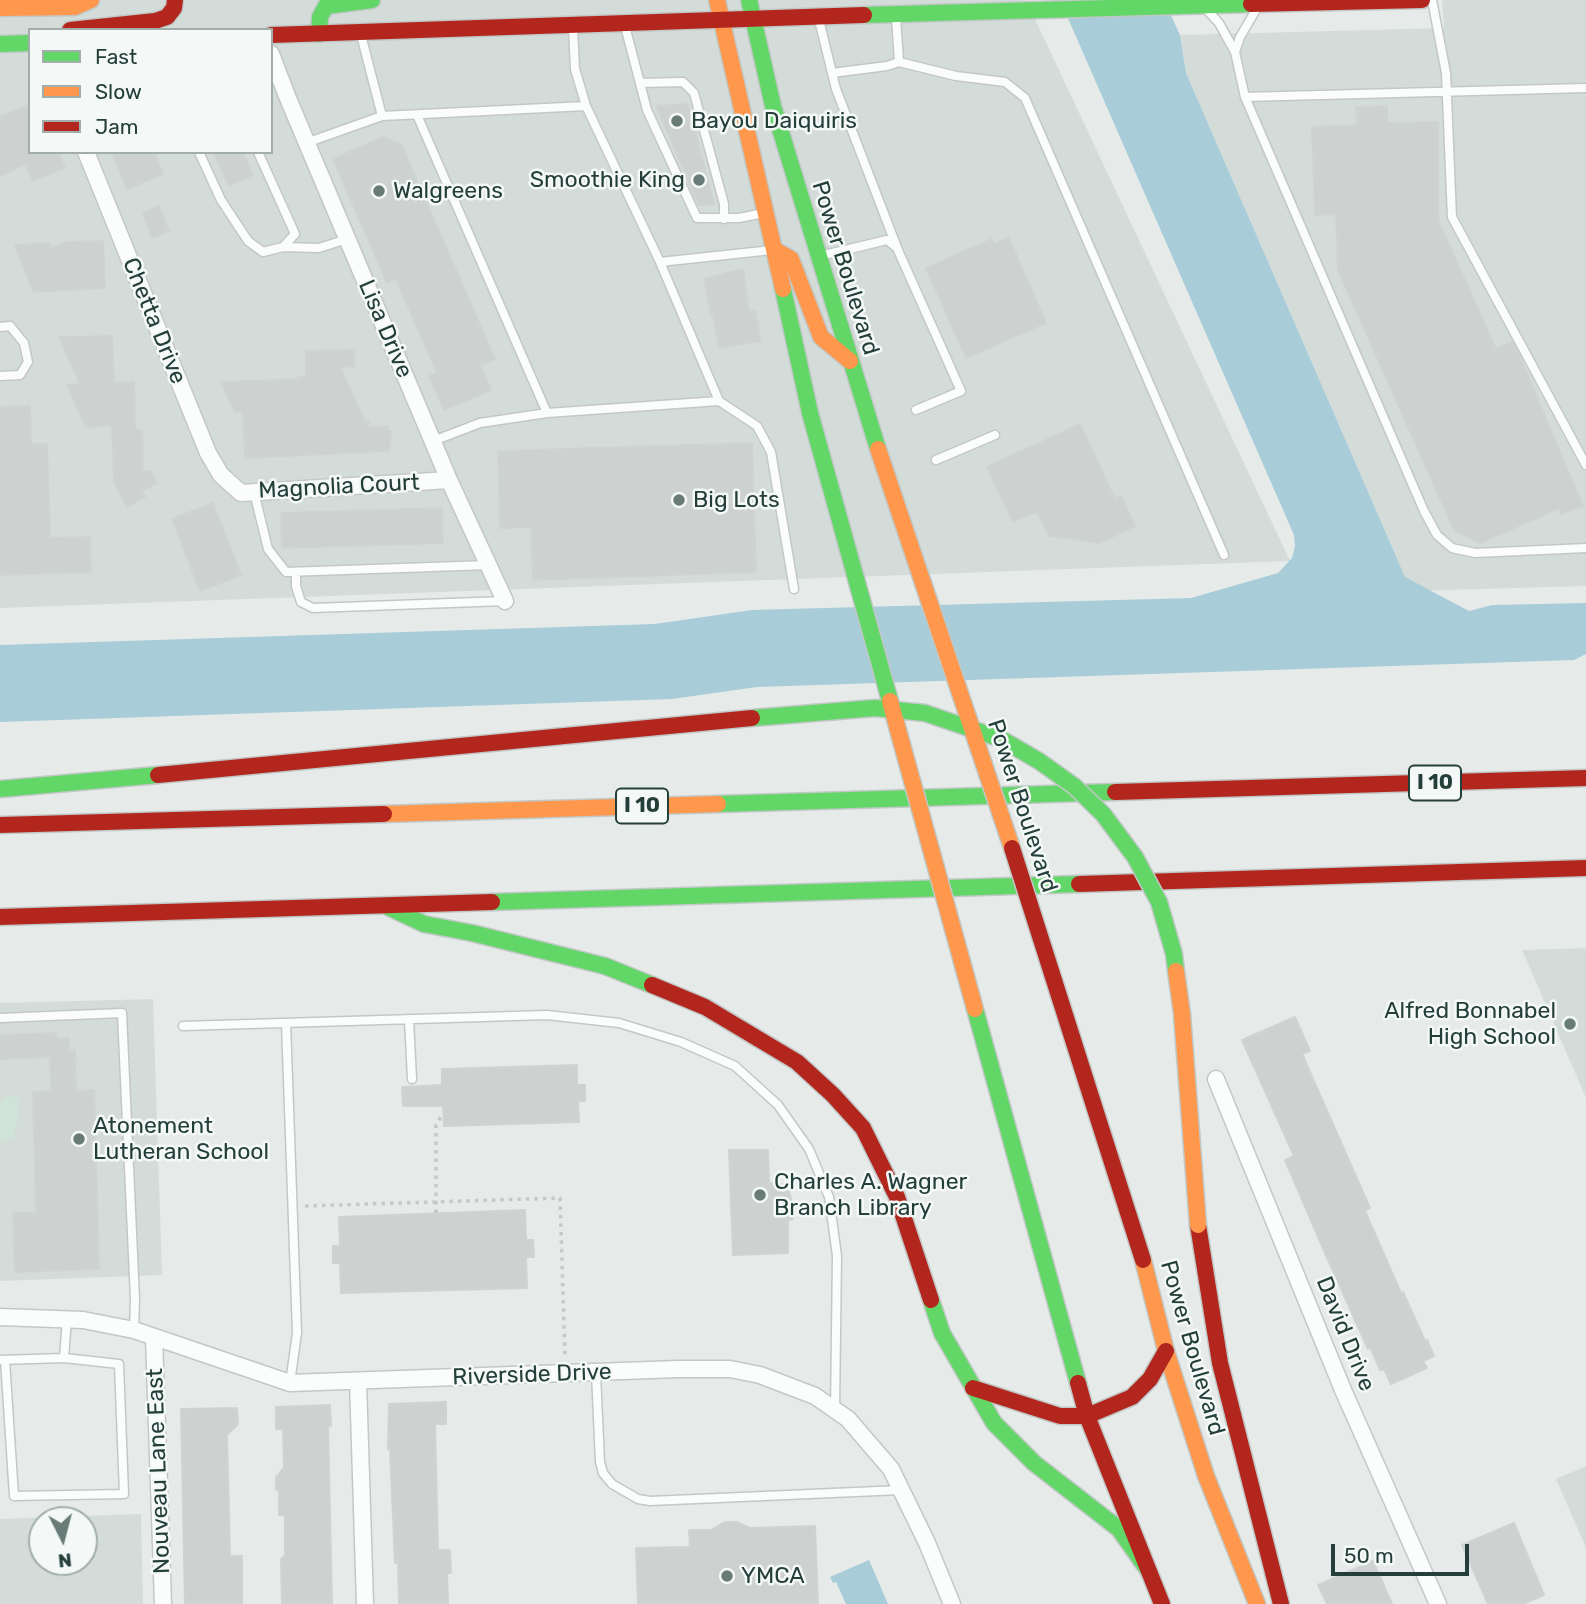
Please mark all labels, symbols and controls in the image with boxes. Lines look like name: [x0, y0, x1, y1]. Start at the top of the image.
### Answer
legend: [28, 28, 273, 154]
text: Fast: [95, 44, 137, 69]
text: Slow: [95, 79, 142, 104]
place label: Bayou Daiquiris: [691, 107, 857, 135]
marker: Bayou Daiquiris: [669, 113, 685, 129]
text: Jam: [95, 114, 139, 139]
place label: Smoothie King: [530, 166, 685, 194]
marker: Smoothie King: [691, 172, 707, 188]
place label: Walgreens: [393, 177, 503, 205]
street label: Power Boulevard: [805, 178, 885, 358]
marker: Walgreens: [371, 183, 387, 199]
street label: Chetta Drive: [116, 254, 192, 388]
street label: Lisa Drive: [352, 276, 418, 382]
street label: Magnolia Court: [258, 469, 420, 505]
place label: Big Lots: [693, 486, 780, 514]
marker: Big Lots: [671, 492, 687, 508]
street label: Power Boulevard: [981, 716, 1063, 896]
road number: I 10: [1409, 766, 1461, 800]
road number: I 10: [616, 788, 668, 824]
place label: Alfred Bonnabel High School: [1384, 997, 1556, 1051]
marker: Alfred Bonnabel High School: [1562, 1016, 1578, 1032]
place label: Atonement Lutheran School: [93, 1112, 269, 1166]
marker: Atonement Lutheran School: [71, 1131, 87, 1147]
place label: Charles A. Wagner Branch Library: [774, 1168, 967, 1222]
marker: Charles A. Wagner Branch Library: [752, 1187, 768, 1203]
street label: Power Boulevard: [1154, 1257, 1230, 1439]
street label: David Drive: [1309, 1273, 1381, 1395]
street label: Riverside Drive: [452, 1358, 612, 1392]
street label: Nouveau Lane East: [142, 1368, 176, 1574]
north arrow: [28, 1506, 98, 1576]
scale bar: [1334, 1530, 1472, 1574]
text: 50 m: [1344, 1543, 1394, 1568]
text: N: [57, 1548, 73, 1573]
place label: YMCA: [741, 1562, 805, 1590]
marker: YMCA: [719, 1568, 735, 1584]

